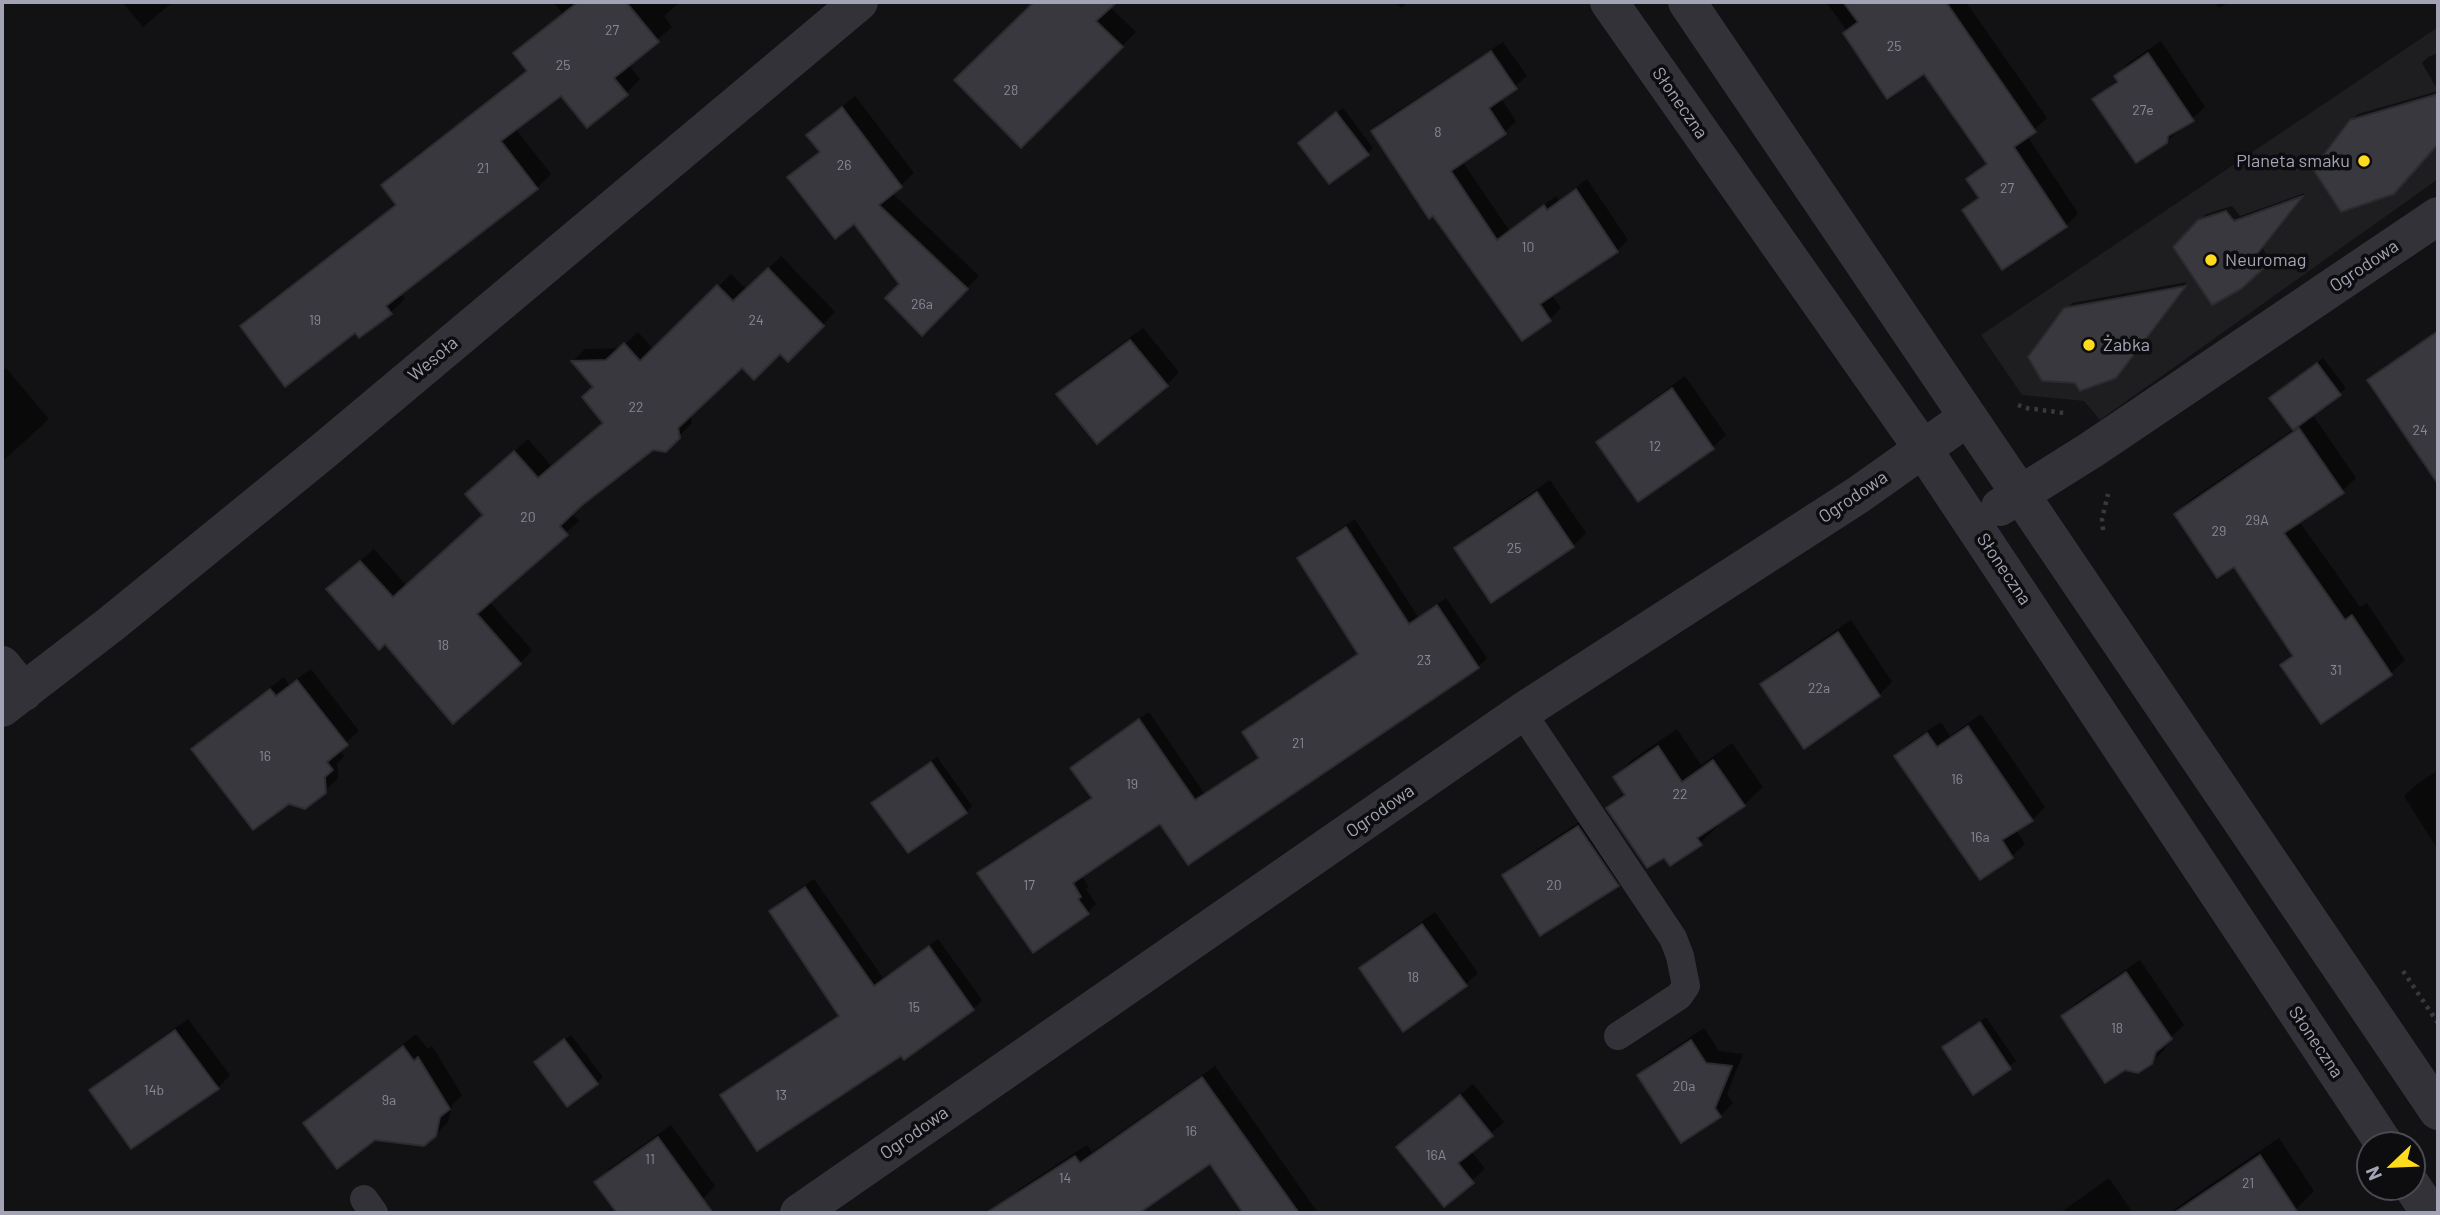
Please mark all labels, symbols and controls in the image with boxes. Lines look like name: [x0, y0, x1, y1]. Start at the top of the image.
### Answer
house number: 27: [605, 22, 619, 38]
house number: 25: [1887, 38, 1901, 54]
house number: 25: [556, 57, 570, 73]
street label: Słoneczna: [1648, 63, 1712, 143]
house number: 28: [1004, 82, 1018, 98]
house number: 27e: [2132, 102, 2154, 118]
house number: 8: [1434, 124, 1442, 140]
place label: Planeta smaku: [2236, 150, 2350, 172]
marker: Planeta smaku: [2356, 153, 2372, 169]
house number: 26: [837, 157, 851, 173]
house number: 21: [477, 160, 489, 176]
house number: 27: [2000, 180, 2014, 196]
street label: Ogrodowa: [2326, 235, 2402, 297]
house number: 10: [1522, 239, 1534, 255]
place label: Neuromag: [2225, 249, 2306, 271]
marker: Neuromag: [2203, 252, 2219, 268]
house number: 26a: [911, 296, 933, 312]
house number: 19: [309, 312, 321, 328]
house number: 24: [748, 312, 764, 328]
street label: Wesoła: [404, 332, 462, 386]
place label: Żabka: [2103, 334, 2150, 356]
marker: Żabka: [2081, 337, 2097, 353]
house number: 22: [628, 399, 644, 415]
house number: 24: [2412, 422, 2428, 438]
house number: 12: [1649, 438, 1661, 454]
street label: Ogrodowa: [1815, 466, 1891, 528]
house number: 20: [520, 509, 536, 525]
house number: 29A: [2245, 512, 2269, 528]
house number: 29: [2212, 523, 2226, 539]
street label: Słoneczna: [1972, 529, 2036, 609]
house number: 25: [1507, 540, 1521, 556]
house number: 18: [437, 637, 449, 653]
house number: 23: [1417, 652, 1431, 668]
house number: 31: [2330, 662, 2342, 678]
house number: 22a: [1808, 680, 1830, 696]
house number: 21: [1292, 735, 1304, 751]
house number: 16: [259, 748, 271, 764]
house number: 16: [1951, 771, 1963, 787]
house number: 19: [1126, 776, 1138, 792]
street label: Ogrodowa: [1342, 780, 1418, 842]
house number: 22: [1672, 786, 1688, 802]
house number: 16a: [1970, 829, 1990, 845]
house number: 17: [1023, 877, 1035, 893]
house number: 20: [1546, 877, 1562, 893]
house number: 18: [1407, 969, 1419, 985]
house number: 15: [908, 999, 920, 1015]
street label: Słoneczna: [2284, 1002, 2348, 1082]
house number: 18: [2111, 1020, 2123, 1036]
house number: 20a: [1673, 1078, 1695, 1094]
house number: 14b: [144, 1082, 164, 1098]
house number: 13: [775, 1087, 787, 1103]
house number: 9a: [382, 1092, 396, 1108]
street label: Ogrodowa: [876, 1102, 952, 1164]
house number: 16: [1185, 1123, 1197, 1139]
north arrow: [2356, 1131, 2426, 1201]
house number: 16A: [1426, 1147, 1446, 1163]
house number: 11: [645, 1151, 655, 1167]
text: N: [2360, 1163, 2386, 1184]
house number: 14: [1059, 1170, 1071, 1186]
house number: 21: [2242, 1175, 2254, 1191]

